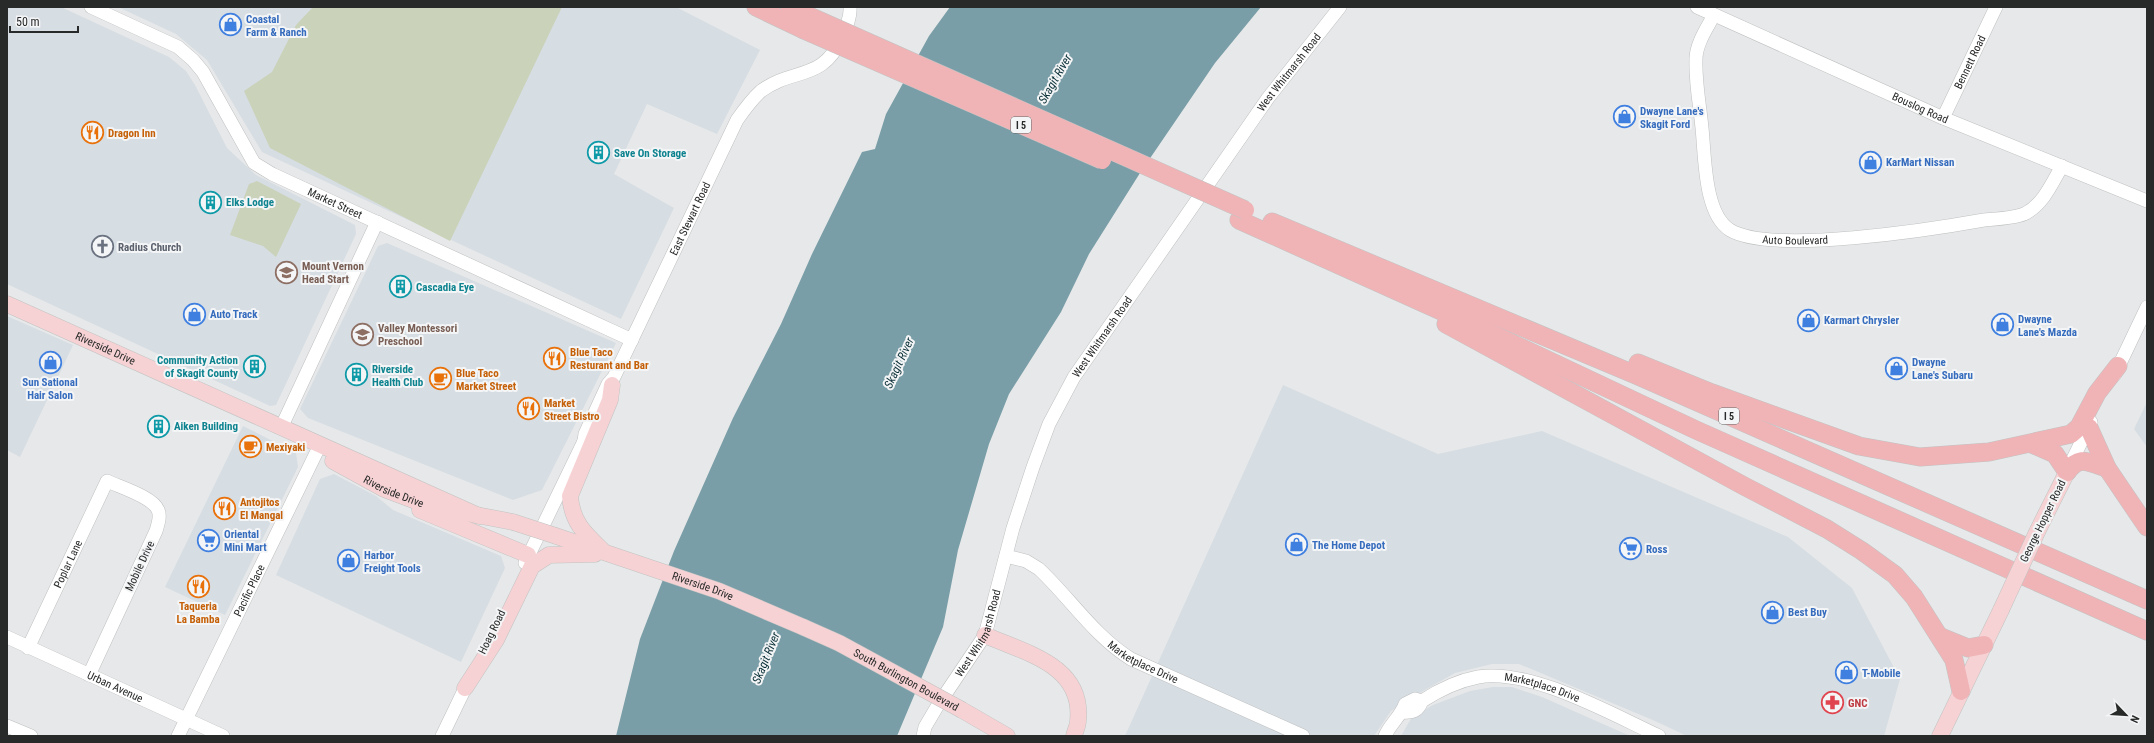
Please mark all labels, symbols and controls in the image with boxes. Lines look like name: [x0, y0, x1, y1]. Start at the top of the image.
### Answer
scale bar: [10, 8, 78, 34]
shop icon: Coastal Farm & Ranch: [218, 12, 244, 38]
place label: Coastal Farm & Ranch: [246, 13, 307, 39]
text: 50 m: [16, 15, 40, 29]
street label: West Whitmarsh Road: [1254, 30, 1323, 114]
street label: Bennett Road: [1951, 33, 1988, 91]
water label: Skagit River: [1035, 52, 1075, 106]
street label: Bouslog Road: [1890, 89, 1950, 126]
shop icon: Dwayne Lane's Skagit Ford: [1611, 104, 1637, 130]
place label: Dwayne Lane's Skagit Ford: [1640, 105, 1704, 131]
road number: I 5: [1011, 117, 1031, 133]
restaurant icon: Dragon Inn: [79, 120, 105, 146]
place label: Dragon Inn: [108, 127, 156, 140]
building icon: Save On Storage: [585, 140, 611, 166]
place label: Save On Storage: [614, 147, 686, 160]
shop icon: KarMart Nissan: [1857, 149, 1883, 175]
place label: KarMart Nissan: [1886, 156, 1954, 169]
street label: East Stewart Road: [667, 180, 713, 257]
street label: Market Street: [306, 185, 364, 221]
building icon: Elks Lodge: [197, 189, 223, 215]
place label: Elks Lodge: [226, 196, 274, 209]
street label: Auto Boulevard: [1762, 232, 1828, 247]
church icon: Radius Church: [89, 234, 115, 260]
place label: Radius Church: [118, 241, 182, 254]
school or university icon: Mount Vernon Head Start: [274, 259, 300, 285]
place label: Mount Vernon Head Start: [302, 260, 364, 286]
building icon: Cascadia Eye: [387, 274, 413, 300]
place label: Cascadia Eye: [416, 281, 474, 294]
street label: West Whitmarsh Road: [1069, 294, 1135, 380]
shop icon: Auto Track: [182, 301, 208, 327]
shop icon: Karmart Chrysler: [1796, 307, 1822, 333]
place label: Auto Track: [210, 308, 258, 321]
shop icon: Dwayne Lane's Mazda: [1989, 312, 2015, 338]
place label: Dwayne Lane's Mazda: [2018, 313, 2077, 339]
place label: Karmart Chrysler: [1824, 314, 1899, 327]
school or university icon: Valley Montessori Preschool: [349, 321, 375, 347]
place label: Valley Montessori Preschool: [378, 322, 457, 348]
street label: Riverside Drive: [74, 329, 137, 367]
water label: Skagit River: [881, 335, 917, 391]
restaurant icon: Blue Taco Resturant and Bar: [541, 345, 567, 371]
place label: Blue Taco Resturant and Bar: [570, 346, 649, 372]
shop icon: Sun Sational Hair Salon: [37, 349, 63, 375]
building icon: Community Action of Skagit County: [241, 353, 267, 379]
place label: Community Action of Skagit County: [157, 354, 238, 380]
shop icon: Dwayne Lane's Subaru: [1884, 355, 1910, 381]
place label: Dwayne Lane's Subaru: [1912, 356, 1973, 382]
building icon: Riverside Health Club: [344, 362, 370, 388]
place label: Riverside Health Club: [372, 363, 424, 389]
cafe icon: Blue Taco Market Street: [428, 366, 454, 392]
place label: Blue Taco Market Street: [456, 367, 517, 393]
place label: Sun Sational Hair Salon: [22, 376, 78, 402]
restaurant icon: Market Street Bistro: [515, 396, 541, 422]
place label: Market Street Bistro: [544, 397, 600, 423]
road number: I 5: [1719, 408, 1739, 424]
building icon: Aiken Building: [146, 413, 172, 439]
place label: Aiken Building: [174, 420, 238, 433]
cafe icon: Mexiyaki: [237, 434, 263, 460]
place label: Mexiyaki: [266, 441, 306, 454]
street label: Riverside Drive: [361, 473, 426, 510]
street label: George Hopper Road: [2017, 478, 2069, 564]
restaurant icon: Antojitos El Mangal: [212, 495, 238, 521]
place label: Antojitos El Mangal: [240, 496, 283, 522]
supermarket icon: Oriental Mini Mart: [195, 527, 221, 553]
place label: Oriental Mini Mart: [224, 528, 267, 554]
shop icon: The Home Depot: [1284, 532, 1310, 558]
supermarket icon: Ross: [1618, 536, 1644, 562]
street label: Poplar Lane: [51, 538, 85, 590]
street label: Mobile Drive: [123, 539, 157, 593]
place label: The Home Depot: [1312, 539, 1386, 552]
place label: Ross: [1646, 543, 1668, 556]
shop icon: Harbor Freight Tools: [335, 548, 361, 574]
place label: Harbor Freight Tools: [364, 549, 421, 575]
street label: Pacific Place: [231, 562, 267, 618]
street label: Riverside Drive: [670, 569, 735, 603]
restaurant icon: Taqueria La Bamba: [185, 573, 211, 599]
street label: West Whitmarsh Road: [952, 588, 1003, 679]
shop icon: Best Buy: [1760, 599, 1786, 625]
place label: Taqueria La Bamba: [176, 600, 220, 626]
place label: Best Buy: [1788, 606, 1827, 619]
street label: Hoag Road: [476, 608, 508, 656]
water label: Skagit River: [749, 630, 783, 686]
street label: Marketplace Drive: [1105, 638, 1180, 686]
street label: South Burlington Boulevard: [851, 646, 961, 714]
shop icon: T-Mobile: [1834, 660, 1860, 686]
place label: T-Mobile: [1862, 667, 1901, 680]
street label: Urban Avenue: [85, 668, 145, 705]
street label: Marketplace Drive: [1504, 670, 1582, 705]
pharmacy icon: GNC: [1820, 690, 1846, 716]
north arrow: [2106, 695, 2146, 735]
place label: GNC: [1848, 697, 1867, 710]
text: N: [2127, 713, 2142, 725]

